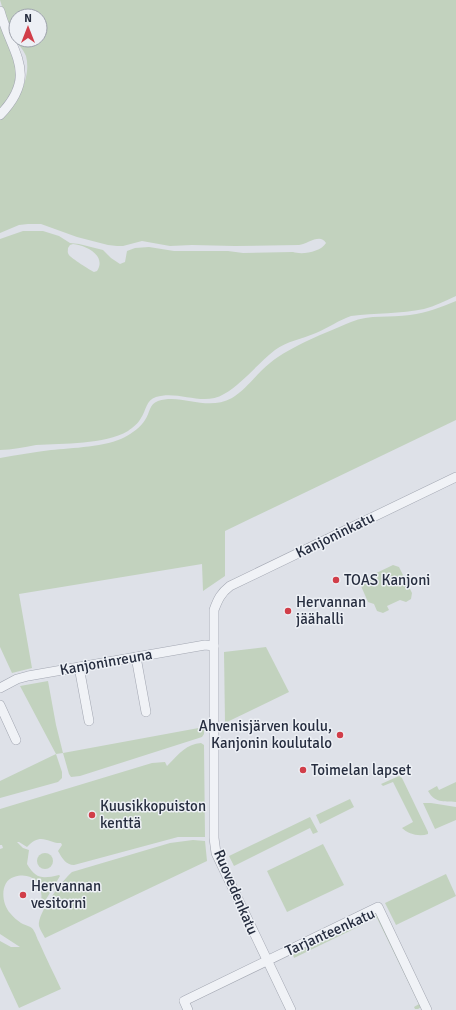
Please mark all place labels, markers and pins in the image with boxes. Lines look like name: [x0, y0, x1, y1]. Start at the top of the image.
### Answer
place label: TOAS Kanjoni: [344, 571, 430, 589]
marker: TOAS Kanjoni: [331, 575, 341, 585]
place label: Hervannan jäähalli: [296, 593, 366, 628]
marker: Hervannan jäähalli: [283, 606, 293, 616]
place label: Ahvenisjärven koulu, Kanjonin koulutalo: [199, 717, 332, 752]
marker: Ahvenisjärven koulu, Kanjonin koulutalo: [335, 730, 345, 740]
place label: Toimelan lapset: [311, 761, 411, 779]
marker: Toimelan lapset: [298, 765, 308, 775]
place label: Kuusikkopuiston kenttä: [100, 797, 206, 832]
marker: Kuusikkopuiston kenttä: [87, 810, 97, 820]
place label: Hervannan vesitorni: [31, 877, 101, 912]
marker: Hervannan vesitorni: [18, 890, 28, 900]

